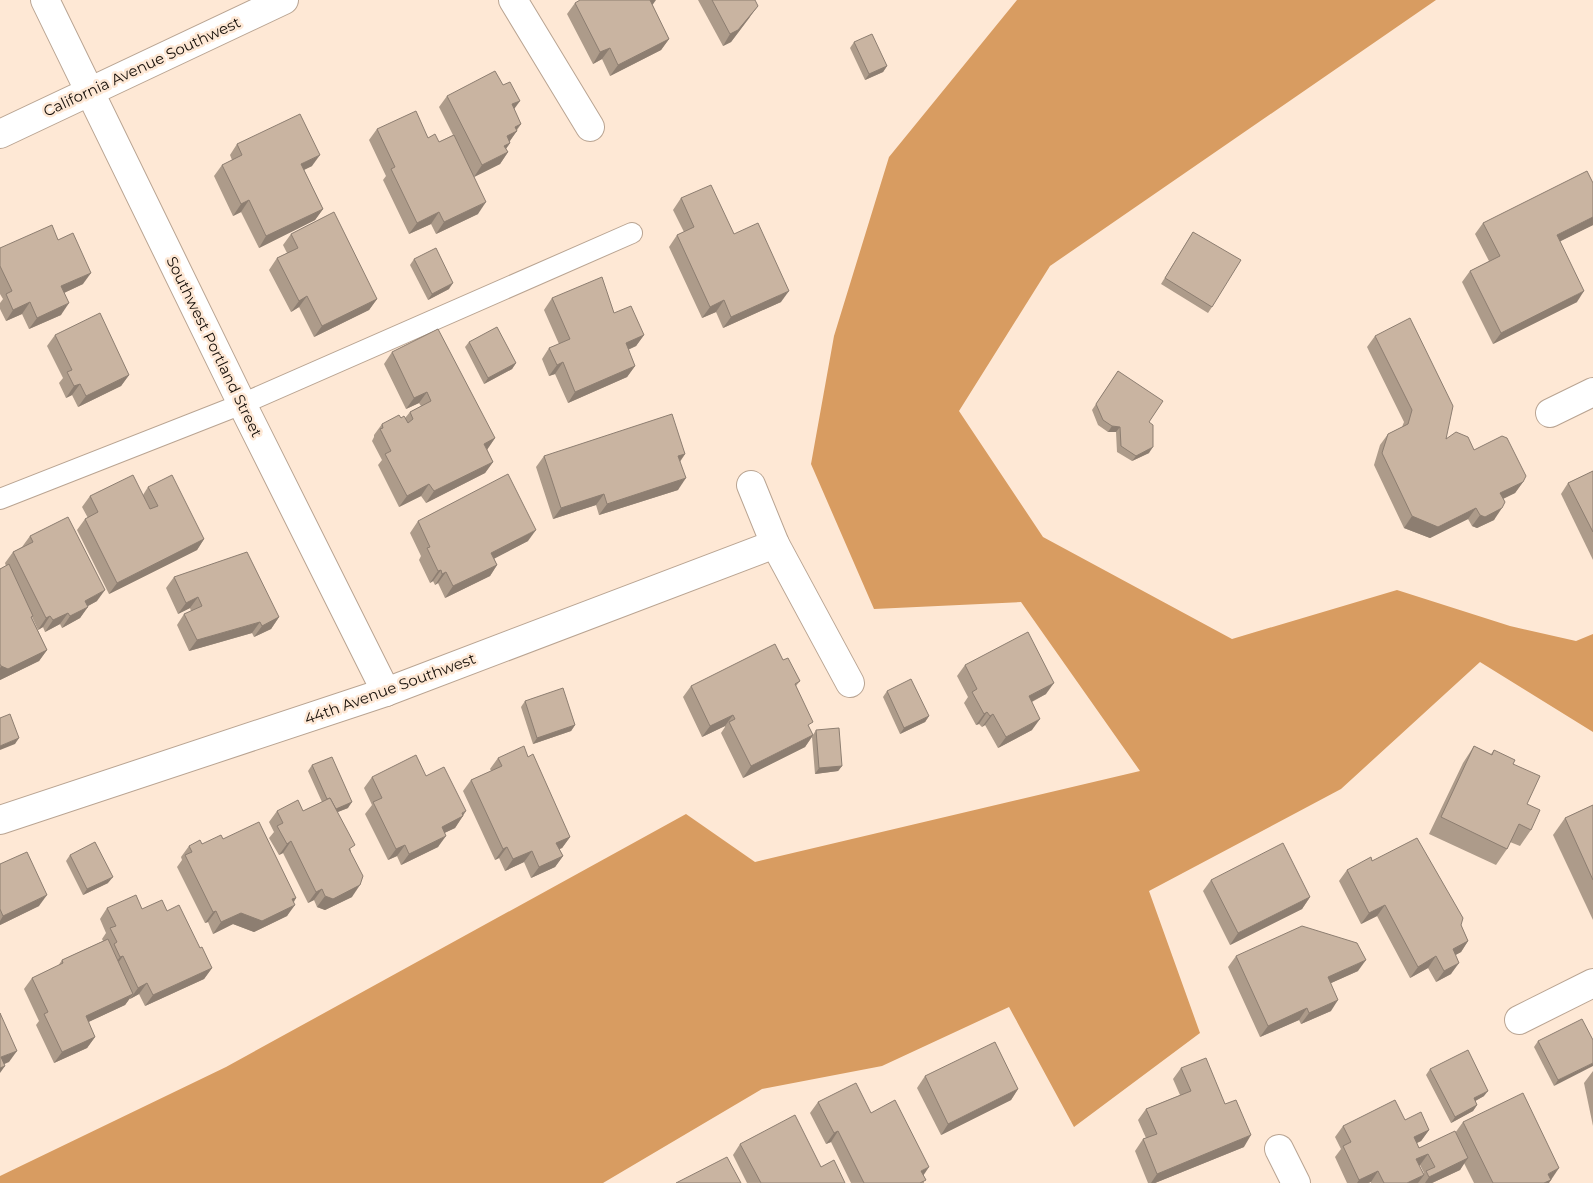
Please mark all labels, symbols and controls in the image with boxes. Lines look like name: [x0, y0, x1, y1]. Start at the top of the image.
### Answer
street label: California Avenue Southwest: [40, 12, 243, 121]
street label: Southwest Portland Street: [162, 253, 267, 440]
street label: 44th Avenue Southwest: [302, 649, 478, 728]

